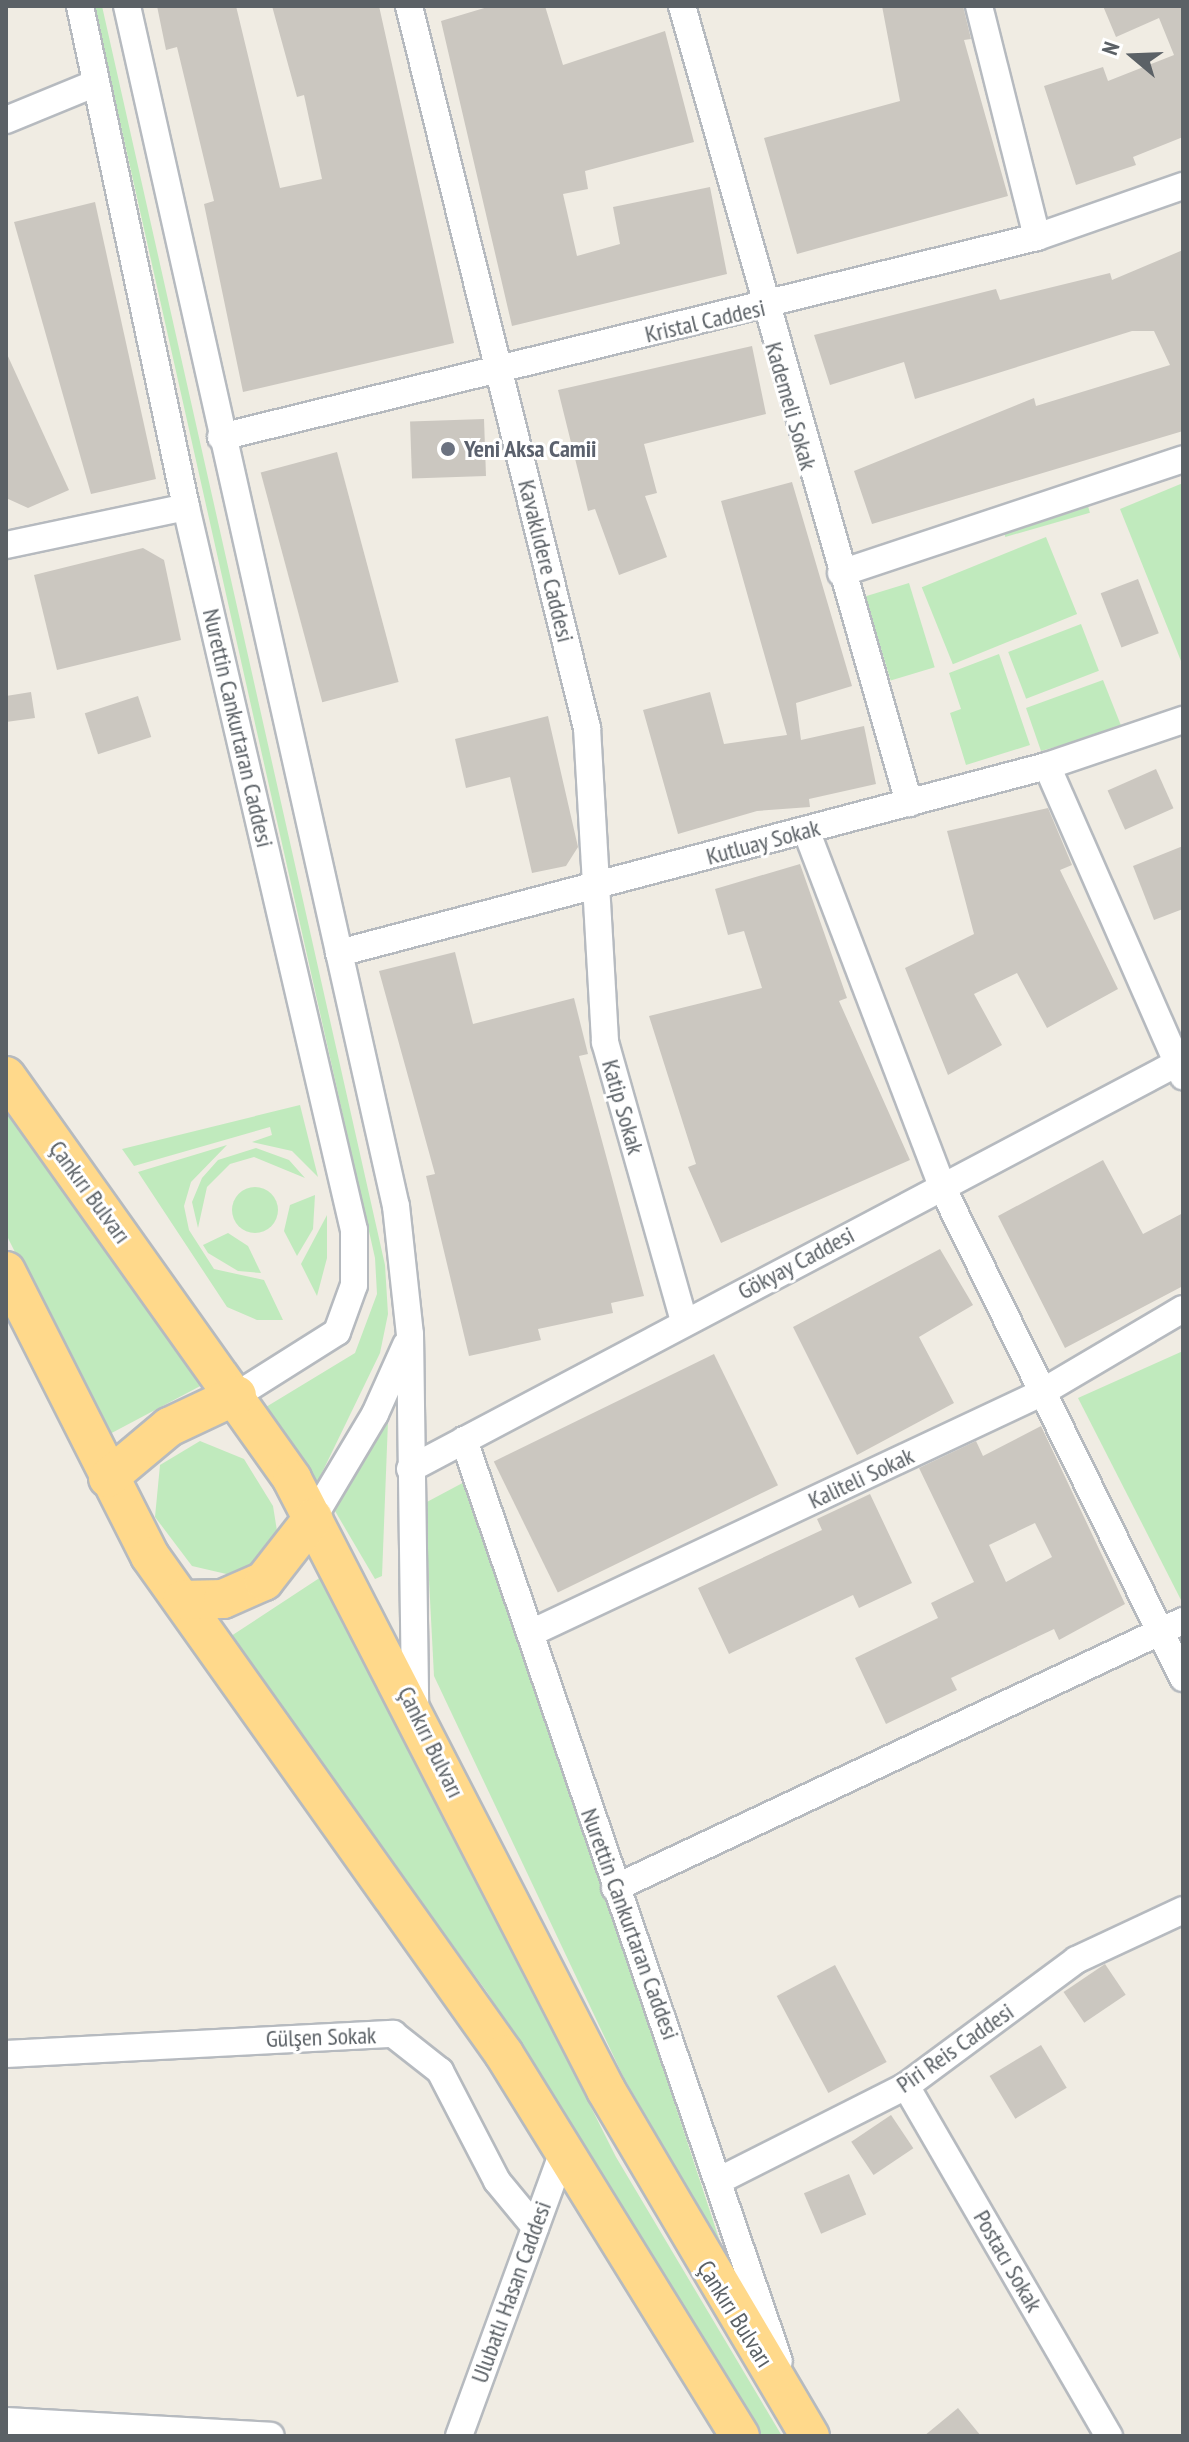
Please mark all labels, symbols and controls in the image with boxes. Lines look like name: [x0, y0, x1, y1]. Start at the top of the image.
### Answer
north arrow: [1093, 16, 1173, 96]
text: N: [1095, 38, 1125, 58]
street label: Kristal Caddesi: [642, 293, 768, 349]
street label: Kademeli Sokak: [759, 339, 823, 473]
place label: Yeni Aksa Camii: [464, 435, 598, 463]
marker: Yeni Aksa Camii: [439, 440, 457, 458]
street label: Kavaklıdere Caddesi: [512, 477, 580, 645]
street label: Nurettin Cankurtaran Caddesi: [197, 606, 279, 850]
street label: Kutluay Sokak: [703, 813, 823, 871]
street label: Katip Sokak: [596, 1056, 650, 1158]
street label: Çankırı Bulvarı: [43, 1135, 137, 1249]
street label: Gökyay Caddesi: [733, 1220, 859, 1306]
street label: Kaliteli Sokak: [804, 1441, 918, 1515]
street label: Çankırı Bulvarı: [392, 1682, 470, 1802]
street label: Nurettin Cankurtaran Caddesi: [575, 1805, 685, 2043]
street label: Piri Reis Caddesi: [891, 1997, 1019, 2099]
street label: Gülşen Sokak: [265, 2021, 377, 2053]
street label: Ulubatlı Hasan Caddesi: [465, 2197, 557, 2387]
street label: Postacı Sokak: [967, 2205, 1049, 2317]
street label: Çankırı Bulvarı: [691, 2255, 779, 2373]

